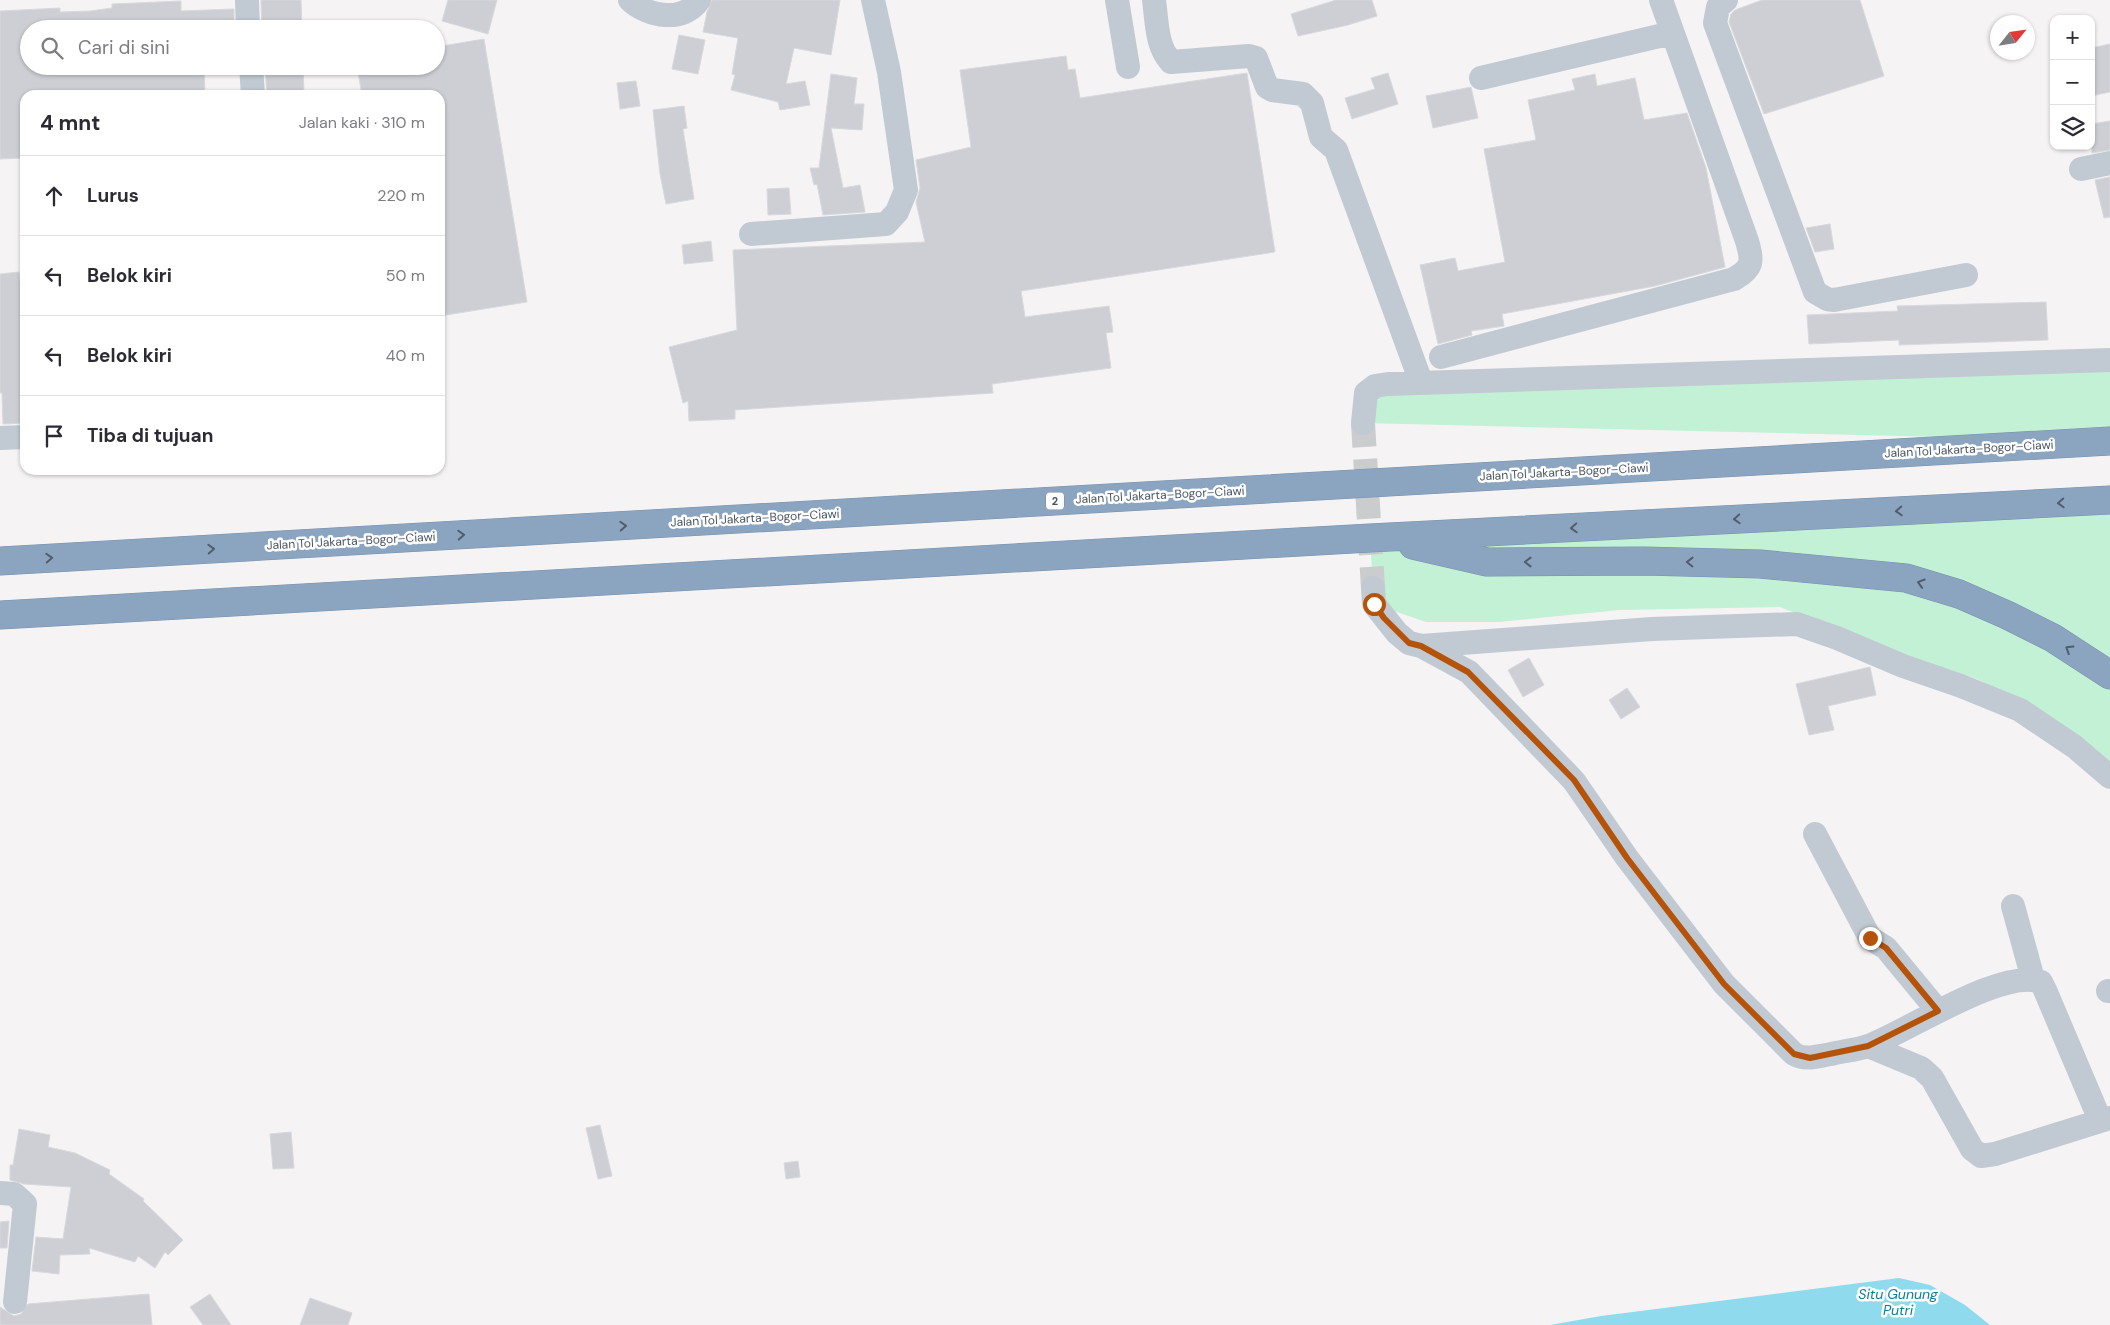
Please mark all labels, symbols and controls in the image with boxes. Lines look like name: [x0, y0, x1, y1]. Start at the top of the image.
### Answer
north arrow: [1990, 15, 2035, 60]
map controls: [2050, 15, 2095, 150]
button: +: [2050, 15, 2095, 60]
search box: [20, 20, 445, 75]
icon: search: [38, 34, 66, 62]
text: Cari di sini: [78, 35, 170, 60]
button: −: [2050, 60, 2095, 105]
button: layers: [2050, 105, 2095, 150]
text: 4 mnt: [40, 109, 100, 137]
text: Jalan kaki · 310 m: [299, 112, 425, 133]
icon: ahead: [40, 182, 68, 210]
text: Lurus: [87, 183, 139, 208]
text: 220 m: [377, 185, 425, 206]
icon: left: [40, 262, 68, 290]
text: Belok kiri: [87, 263, 172, 288]
text: 50 m: [386, 265, 425, 286]
icon: left: [40, 342, 68, 370]
text: Belok kiri: [87, 343, 172, 368]
text: 40 m: [386, 345, 425, 366]
icon: arrive: [40, 422, 68, 450]
text: Tiba di tujuan: [87, 423, 213, 448]
street label: Jalan Tol Jakarta–Bogor–Ciawi: [1884, 437, 2054, 461]
street label: Jalan Tol Jakarta–Bogor–Ciawi: [1479, 460, 1649, 484]
street label: Jalan Tol Jakarta–Bogor–Ciawi: [1075, 483, 1245, 507]
road number: 2: [1046, 492, 1064, 510]
one-way arrow: [2057, 498, 2065, 508]
street label: Jalan Tol Jakarta–Bogor–Ciawi: [670, 506, 840, 530]
one-way arrow: [1895, 506, 1903, 517]
one-way arrow: [1732, 514, 1740, 525]
one-way arrow: [619, 520, 627, 531]
one-way arrow: [1570, 522, 1578, 533]
street label: Jalan Tol Jakarta–Bogor–Ciawi: [266, 529, 436, 553]
one-way arrow: [457, 529, 465, 540]
one-way arrow: [207, 544, 215, 555]
one-way arrow: [45, 553, 53, 564]
one-way arrow: [1524, 557, 1532, 567]
one-way arrow: [1686, 557, 1694, 568]
one-way arrow: [1918, 578, 1926, 588]
route start: [1363, 593, 1386, 616]
one-way arrow: [2066, 645, 2075, 655]
route end: [1859, 927, 1882, 950]
water label: Situ Gunung Putri: [1858, 1285, 1938, 1319]

